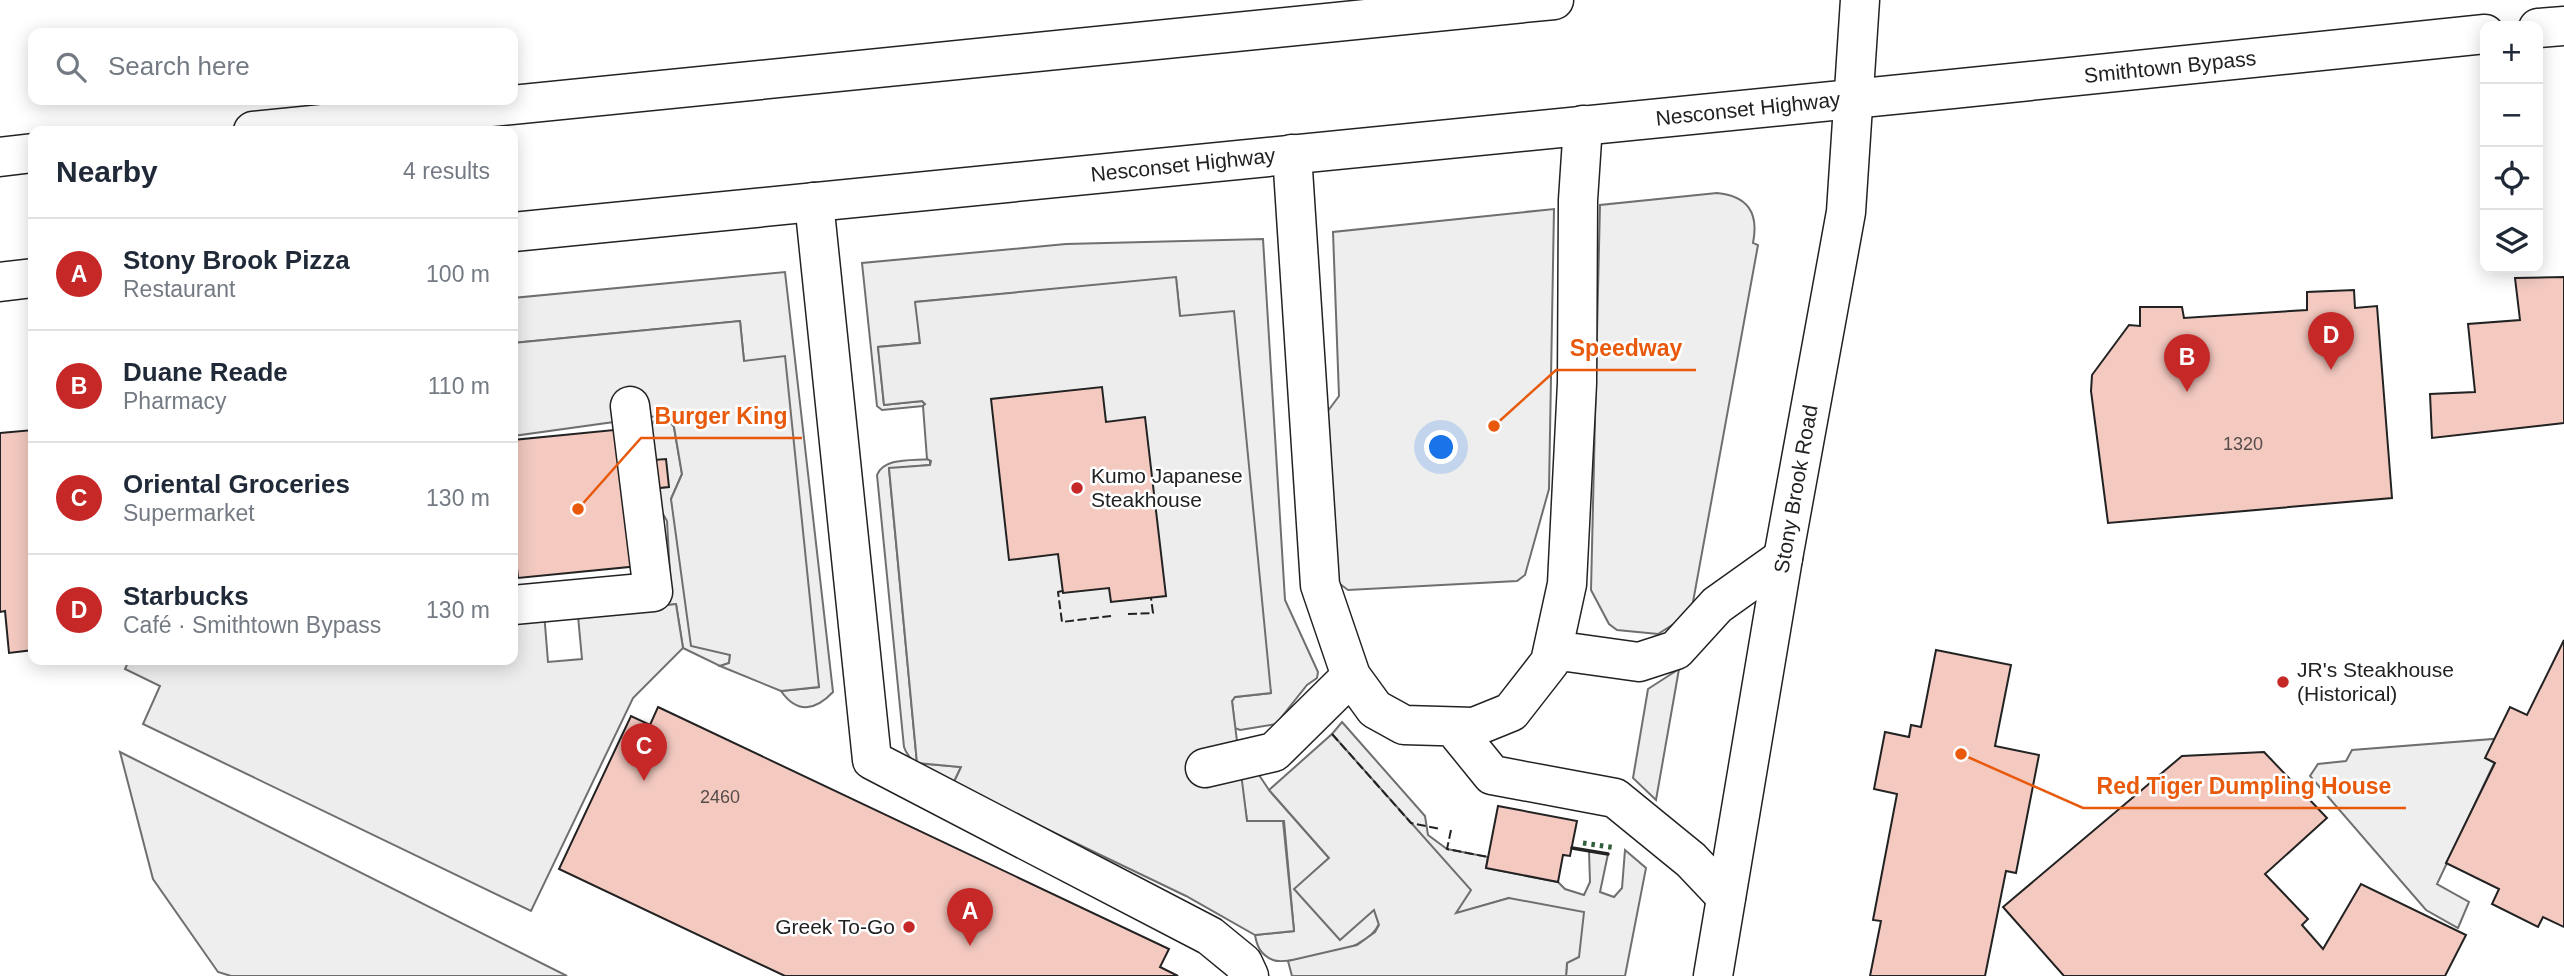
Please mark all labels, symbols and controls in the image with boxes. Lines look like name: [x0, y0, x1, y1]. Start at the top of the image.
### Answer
map controls: [2480, 21, 2543, 273]
button: +: [2480, 21, 2543, 84]
search box: [28, 28, 518, 105]
street label: Smithtown Bypass: [2083, 46, 2257, 87]
icon: search: [52, 48, 90, 86]
text: Search here: [108, 51, 250, 81]
button: −: [2480, 84, 2543, 147]
street label: Nesconset Highway: [1654, 87, 1842, 130]
street label: Nesconset Highway: [1089, 143, 1277, 186]
button: locate: [2480, 147, 2543, 210]
text: Nearby: [56, 155, 158, 188]
text: 4 results: [403, 158, 490, 184]
button: layers: [2480, 210, 2543, 273]
text: Stony Brook Pizza: [123, 245, 350, 275]
text: A: [71, 261, 87, 287]
text: 100 m: [426, 261, 490, 287]
text: Restaurant: [123, 276, 236, 302]
pin: D: [2308, 312, 2354, 370]
callout: Speedway: [1556, 326, 1696, 370]
pin: B: [2164, 334, 2210, 392]
text: Speedway: [1570, 335, 1682, 361]
text: Duane Reade: [123, 357, 288, 387]
text: B: [71, 373, 87, 399]
text: 110 m: [428, 373, 490, 399]
text: Pharmacy: [123, 388, 227, 414]
callout: Burger King: [641, 394, 802, 438]
text: Burger King: [655, 403, 787, 429]
street label: Stony Brook Road: [1769, 403, 1822, 575]
your location: [1424, 430, 1458, 464]
house number: 1320: [2223, 434, 2263, 454]
place label: Kumo Japanese Steakhouse: [1091, 464, 1243, 511]
text: Oriental Groceries: [123, 469, 350, 499]
marker: Kumo Japanese Steakhouse: [1069, 480, 1085, 496]
text: C: [71, 485, 87, 511]
text: 130 m: [426, 485, 490, 511]
text: Supermarket: [123, 500, 255, 526]
text: Starbucks: [123, 581, 249, 611]
text: D: [71, 597, 87, 623]
text: 130 m: [426, 597, 490, 623]
text: Café · Smithtown Bypass: [123, 612, 381, 638]
place label: JR's Steakhouse (Historical): [2297, 658, 2454, 705]
marker: JR's Steakhouse (Historical): [2275, 674, 2291, 690]
pin: C: [621, 723, 667, 781]
callout: Red Tiger Dumpling House: [2083, 764, 2406, 808]
text: Red Tiger Dumpling House: [2097, 773, 2391, 799]
house number: 2460: [700, 787, 740, 807]
pin: A: [947, 888, 993, 946]
place label: Greek To-Go: [775, 915, 895, 938]
marker: Greek To-Go: [901, 919, 917, 935]

